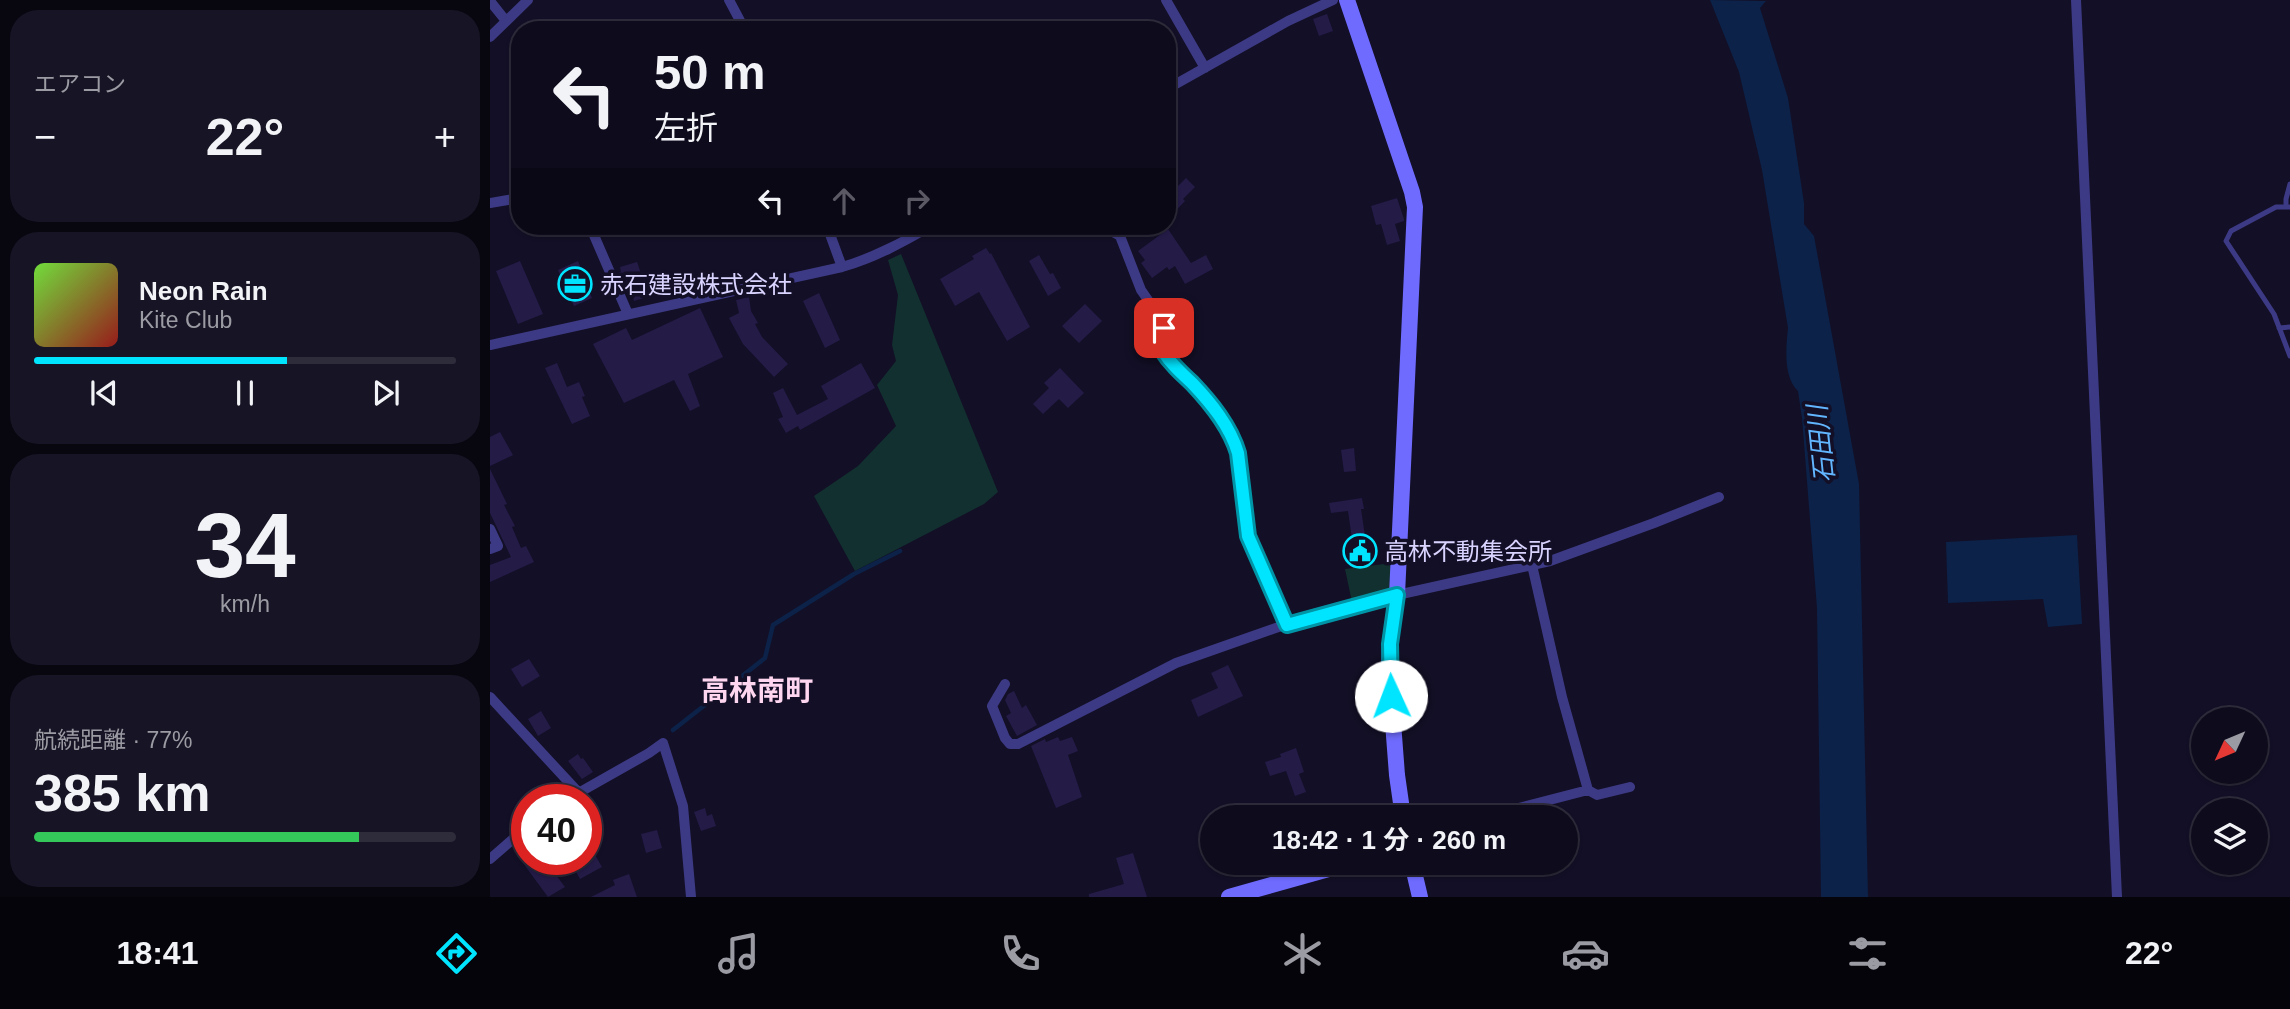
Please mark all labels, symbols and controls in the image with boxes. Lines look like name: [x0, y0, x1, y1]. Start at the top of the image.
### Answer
text: 50 m: [654, 45, 766, 99]
icon: left: [539, 49, 630, 140]
text: エアコン: [34, 71, 126, 97]
text: 22°: [206, 108, 284, 166]
text: 左折: [654, 110, 718, 146]
text: −: [34, 116, 56, 158]
text: +: [434, 116, 456, 158]
icon: left: [752, 182, 790, 220]
icon: ahead: [825, 182, 863, 220]
icon: right: [898, 182, 936, 220]
office icon: 赤石建設株式会社: [556, 265, 594, 303]
place label: 赤石建設株式会社: [600, 271, 792, 298]
text: Neon Rain: [139, 276, 268, 306]
pin: [1134, 298, 1194, 358]
text: Kite Club: [139, 307, 232, 333]
icon: arrive: [1145, 309, 1183, 347]
icon: previous: [85, 374, 123, 412]
icon: pause: [226, 374, 264, 412]
icon: next: [367, 374, 405, 412]
water label: 石田川: [1802, 401, 1840, 484]
text: 34: [194, 495, 296, 596]
public building icon: 高林不動集会所: [1341, 532, 1379, 570]
place label: 高林不動集会所: [1384, 538, 1552, 565]
text: km/h: [220, 591, 270, 617]
position arrow: [1354, 659, 1428, 733]
district label: 高林南町: [701, 675, 813, 706]
north arrow: [2191, 707, 2268, 784]
map controls: [2191, 707, 2268, 875]
text: 航続距離 · 77%: [34, 727, 192, 753]
text: 385 km: [34, 764, 210, 822]
speed limit sign: 40: [511, 784, 602, 875]
button: layers: [2191, 798, 2268, 875]
text: 18:42 · 1 分 · 260 m: [1272, 825, 1506, 855]
icon: directions: [432, 929, 481, 978]
icon: music: [714, 929, 763, 978]
icon: phone: [996, 929, 1045, 978]
icon: climate: [1278, 929, 1327, 978]
icon: car: [1561, 929, 1610, 978]
icon: filters: [1843, 929, 1892, 978]
text: 18:41: [117, 935, 198, 971]
text: 22°: [2125, 935, 2173, 971]

